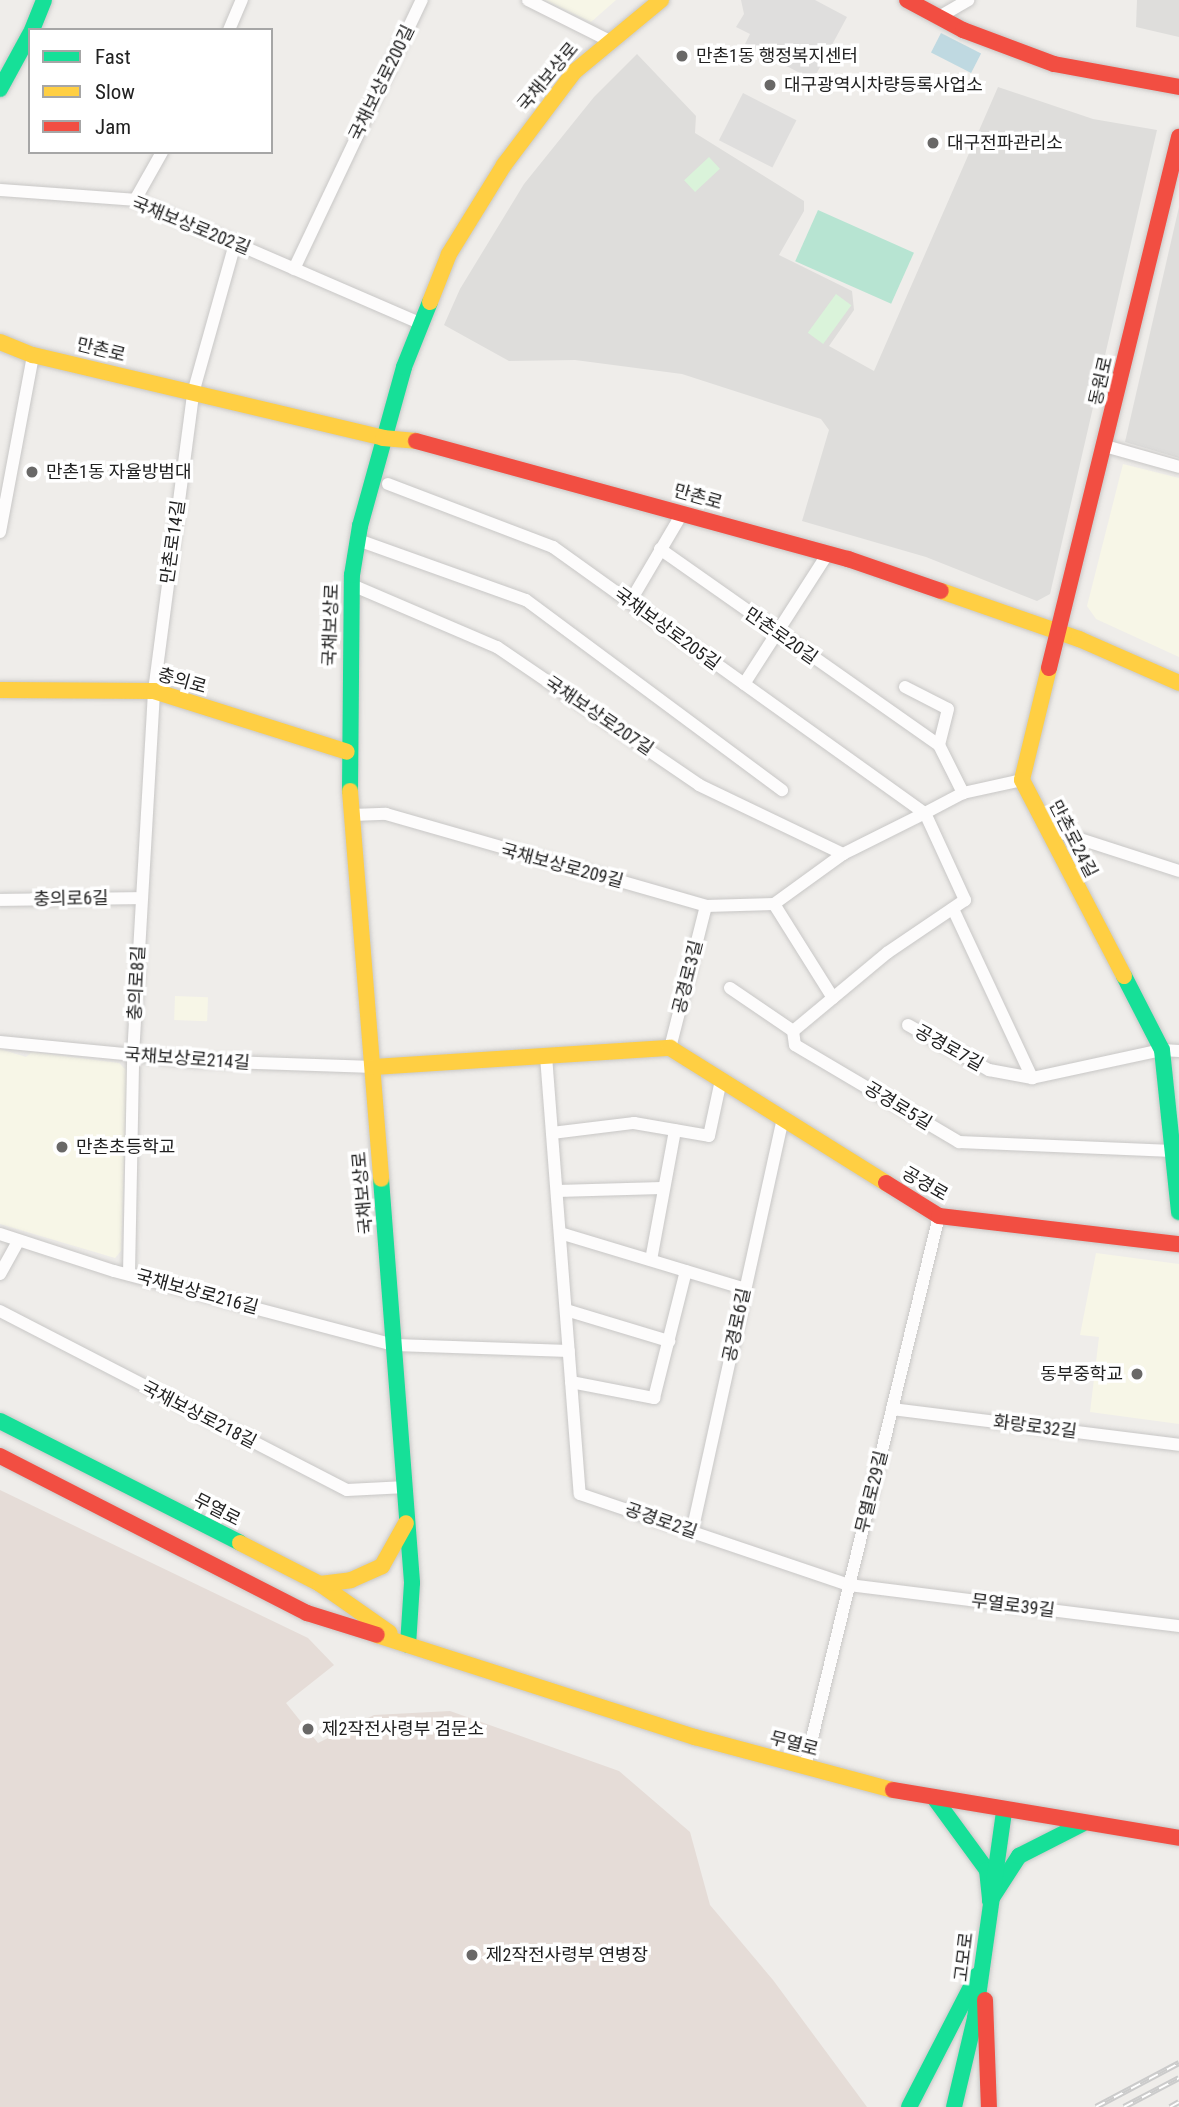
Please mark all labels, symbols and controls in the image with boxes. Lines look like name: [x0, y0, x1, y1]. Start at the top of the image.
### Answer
street label: 국채보상로200길: [345, 22, 419, 144]
legend: [28, 28, 273, 154]
street label: 국채보상로: [513, 38, 583, 116]
text: Fast: [95, 45, 131, 69]
place label: 만촌1동 행정복지센터: [696, 45, 858, 67]
marker: 만촌1동 행정복지센터: [674, 48, 690, 64]
place label: 대구광역시차량등록사업소: [784, 74, 983, 96]
marker: 대구광역시차량등록사업소: [762, 77, 778, 93]
text: Slow: [95, 80, 135, 104]
text: Jam: [95, 115, 131, 139]
place label: 대구전파관리소: [947, 132, 1063, 154]
marker: 대구전파관리소: [925, 135, 941, 151]
street label: 국채보상로202길: [129, 192, 253, 260]
street label: 만촌로: [74, 334, 128, 366]
street label: 동원로: [1085, 354, 1117, 408]
place label: 만촌1동 자율방범대: [46, 461, 191, 483]
marker: 만촌1동 자율방범대: [24, 464, 40, 480]
street label: 만촌로: [671, 480, 725, 514]
street label: 만촌로14길: [156, 499, 190, 585]
street label: 국채보상로: [319, 583, 343, 667]
street label: 국채보상로205길: [610, 583, 724, 675]
street label: 만촌로20길: [740, 603, 822, 669]
street label: 충의로: [155, 664, 209, 698]
street label: 국채보상로207길: [541, 672, 657, 760]
street label: 만촌로24길: [1044, 797, 1102, 881]
street label: 국채보상로209길: [498, 839, 626, 893]
street label: 충의로6길: [33, 888, 109, 910]
street label: 공경로3길: [668, 938, 708, 1016]
street label: 충의로8길: [124, 945, 150, 1021]
street label: 공경로7길: [911, 1020, 987, 1076]
street label: 국채보상로214길: [123, 1044, 251, 1074]
street label: 공경로5길: [860, 1077, 936, 1135]
place label: 만촌초등학교: [76, 1136, 175, 1158]
marker: 만촌초등학교: [54, 1139, 70, 1155]
street label: 국채보상로: [349, 1151, 377, 1235]
street label: 공경로: [898, 1162, 952, 1206]
street label: 국채보상로216길: [133, 1265, 261, 1319]
street label: 공경로6길: [719, 1286, 755, 1364]
place label: 동부중학교: [1040, 1363, 1123, 1385]
marker: 동부중학교: [1129, 1366, 1145, 1382]
street label: 국채보상로218길: [138, 1377, 260, 1453]
street label: 화랑로32길: [992, 1411, 1078, 1443]
street label: 무열로29길: [851, 1449, 893, 1535]
street label: 무열로: [190, 1489, 244, 1531]
street label: 공경로2길: [622, 1499, 700, 1543]
street label: 무열로39길: [970, 1590, 1056, 1622]
place label: 제2작전사령부 검문소: [322, 1718, 484, 1740]
marker: 제2작전사령부 검문소: [300, 1721, 316, 1737]
street label: 무열로: [767, 1727, 821, 1761]
street label: 고모로: [950, 1931, 978, 1983]
place label: 제2작전사령부 연병장: [486, 1944, 648, 1966]
marker: 제2작전사령부 연병장: [464, 1947, 480, 1963]

